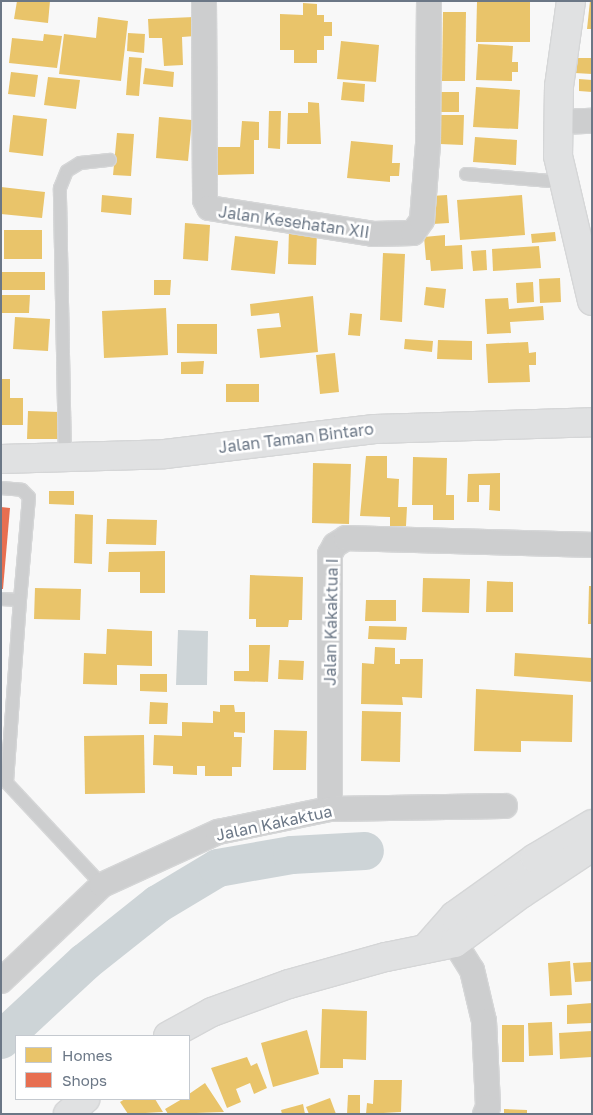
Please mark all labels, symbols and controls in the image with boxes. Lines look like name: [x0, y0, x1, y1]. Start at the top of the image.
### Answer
street label: Jalan Kesehatan XII: [217, 202, 371, 242]
street label: Jalan Taman Bintaro: [217, 419, 375, 457]
street label: Jalan Kakaktua I: [320, 558, 342, 686]
street label: Jalan Kakaktua: [214, 801, 334, 845]
legend: [15, 1035, 190, 1100]
text: Homes: [62, 1046, 112, 1064]
text: Shops: [62, 1071, 107, 1089]

